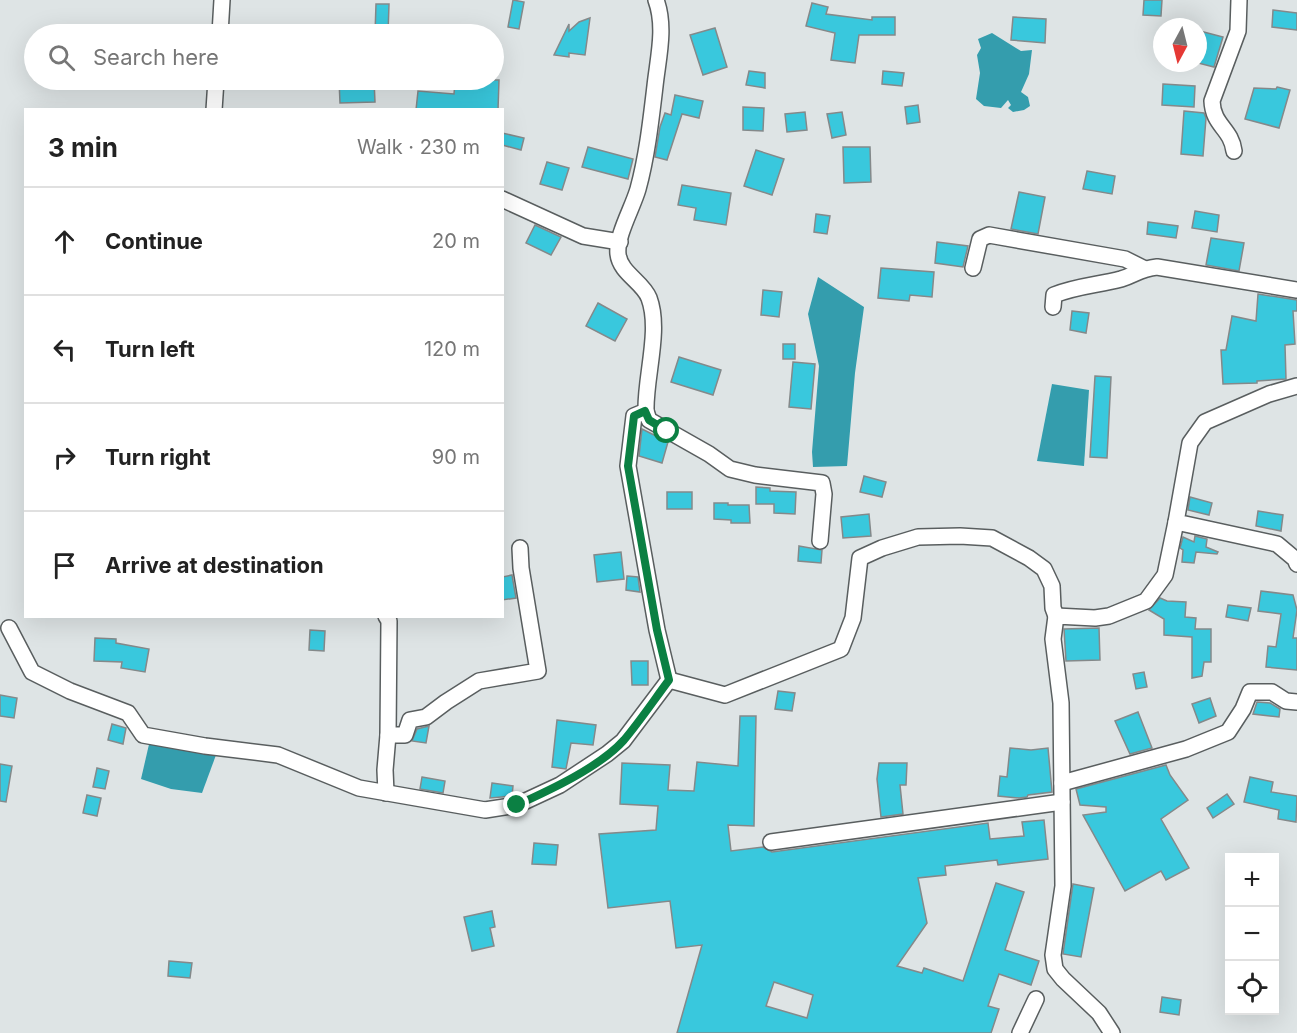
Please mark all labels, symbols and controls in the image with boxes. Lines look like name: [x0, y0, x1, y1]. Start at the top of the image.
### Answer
north arrow: [1153, 18, 1207, 72]
search box: [24, 24, 504, 90]
icon: search: [45, 41, 78, 74]
text: Search here: [93, 44, 219, 70]
text: 3 min: [48, 132, 118, 163]
text: Walk · 230 m: [357, 135, 480, 159]
icon: ahead: [48, 225, 81, 258]
text: Continue: [105, 228, 203, 254]
text: 20 m: [432, 229, 480, 253]
icon: left: [48, 333, 81, 366]
text: Turn left: [105, 336, 195, 362]
text: 120 m: [424, 337, 480, 361]
route start: [653, 417, 679, 443]
icon: right: [48, 441, 81, 474]
text: Turn right: [105, 444, 211, 470]
text: 90 m: [432, 445, 480, 469]
icon: arrive: [48, 549, 81, 582]
text: Arrive at destination: [105, 552, 324, 578]
route end: [503, 791, 529, 817]
map controls: [1225, 853, 1279, 1015]
button: +: [1225, 853, 1279, 907]
button: −: [1225, 907, 1279, 961]
button: locate: [1225, 961, 1279, 1015]

